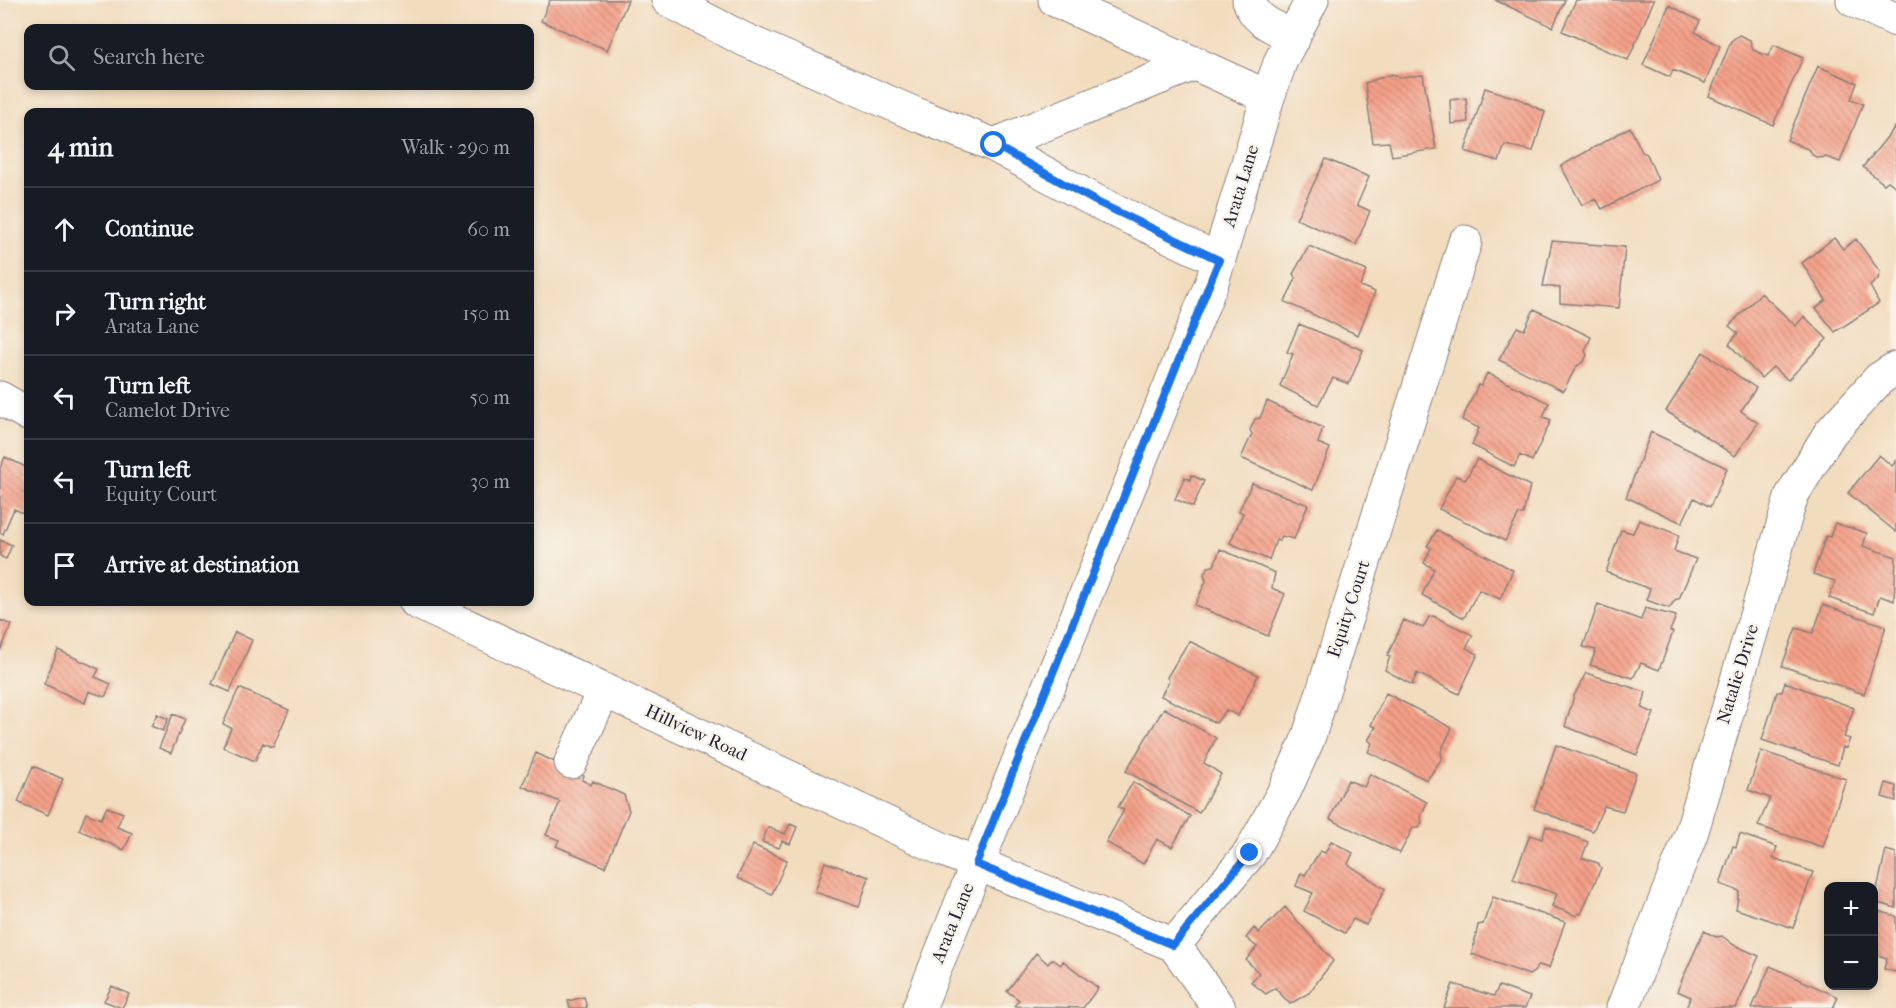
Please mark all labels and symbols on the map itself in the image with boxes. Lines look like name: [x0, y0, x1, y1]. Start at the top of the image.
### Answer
route start: [980, 131, 1006, 157]
street label: Arata Lane: [1218, 142, 1263, 231]
street label: Equity Court: [1323, 557, 1375, 660]
street label: Natalie Drive: [1713, 621, 1763, 726]
street label: Hillview Road: [642, 700, 750, 766]
route end: [1236, 839, 1262, 865]
street label: Arata Lane: [927, 880, 979, 967]

